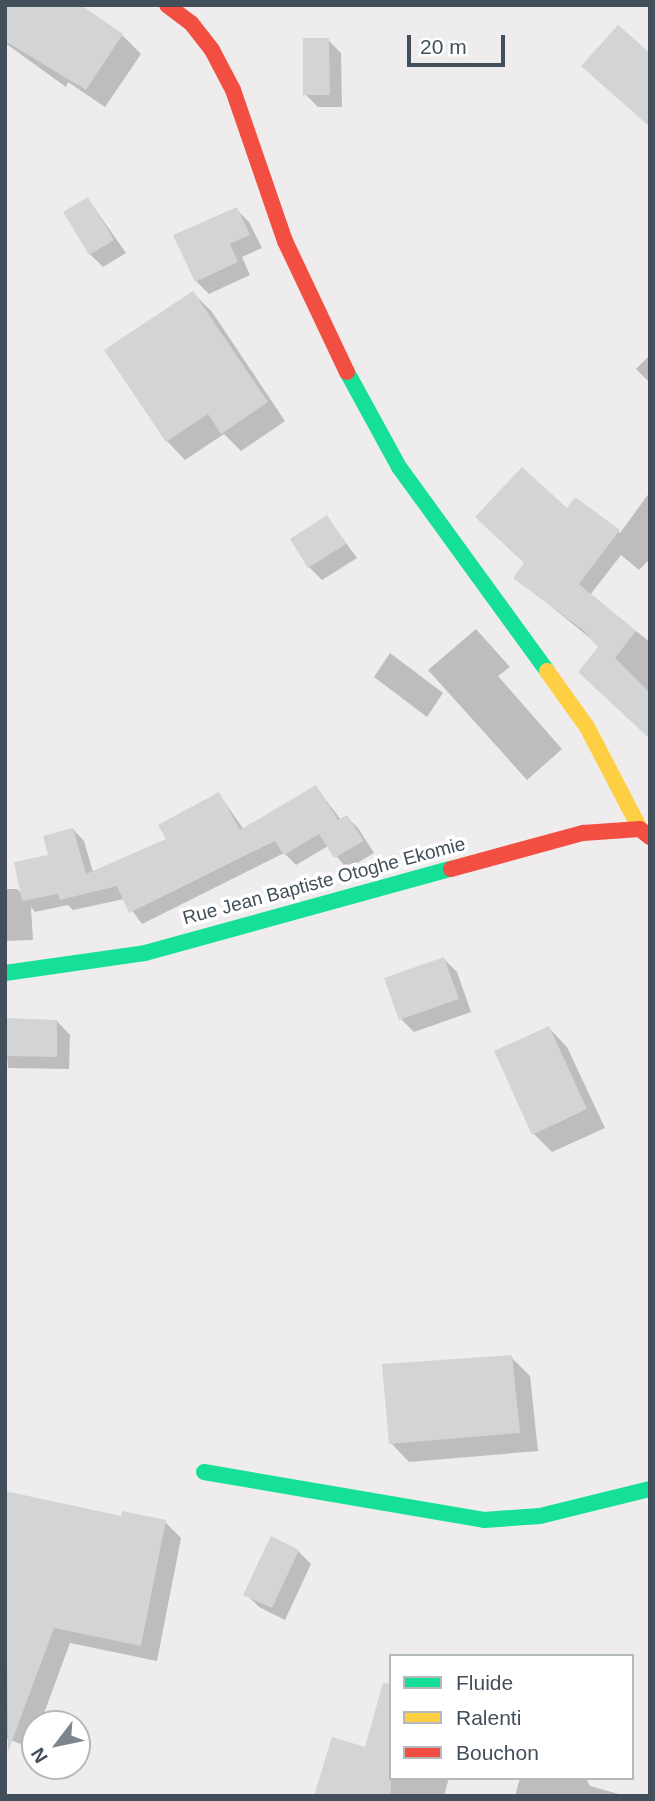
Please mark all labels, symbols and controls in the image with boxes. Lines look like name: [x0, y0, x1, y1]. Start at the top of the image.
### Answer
scale bar: [410, 21, 508, 65]
text: 20 m: [420, 35, 467, 58]
street label: Rue Jean Baptiste Otoghe Ekomie: [180, 832, 468, 930]
legend: [389, 1654, 634, 1780]
text: Fluide: [456, 1671, 513, 1694]
text: Ralenti: [456, 1706, 521, 1729]
north arrow: [21, 1710, 91, 1780]
text: Bouchon: [456, 1741, 539, 1764]
text: N: [27, 1744, 52, 1767]

